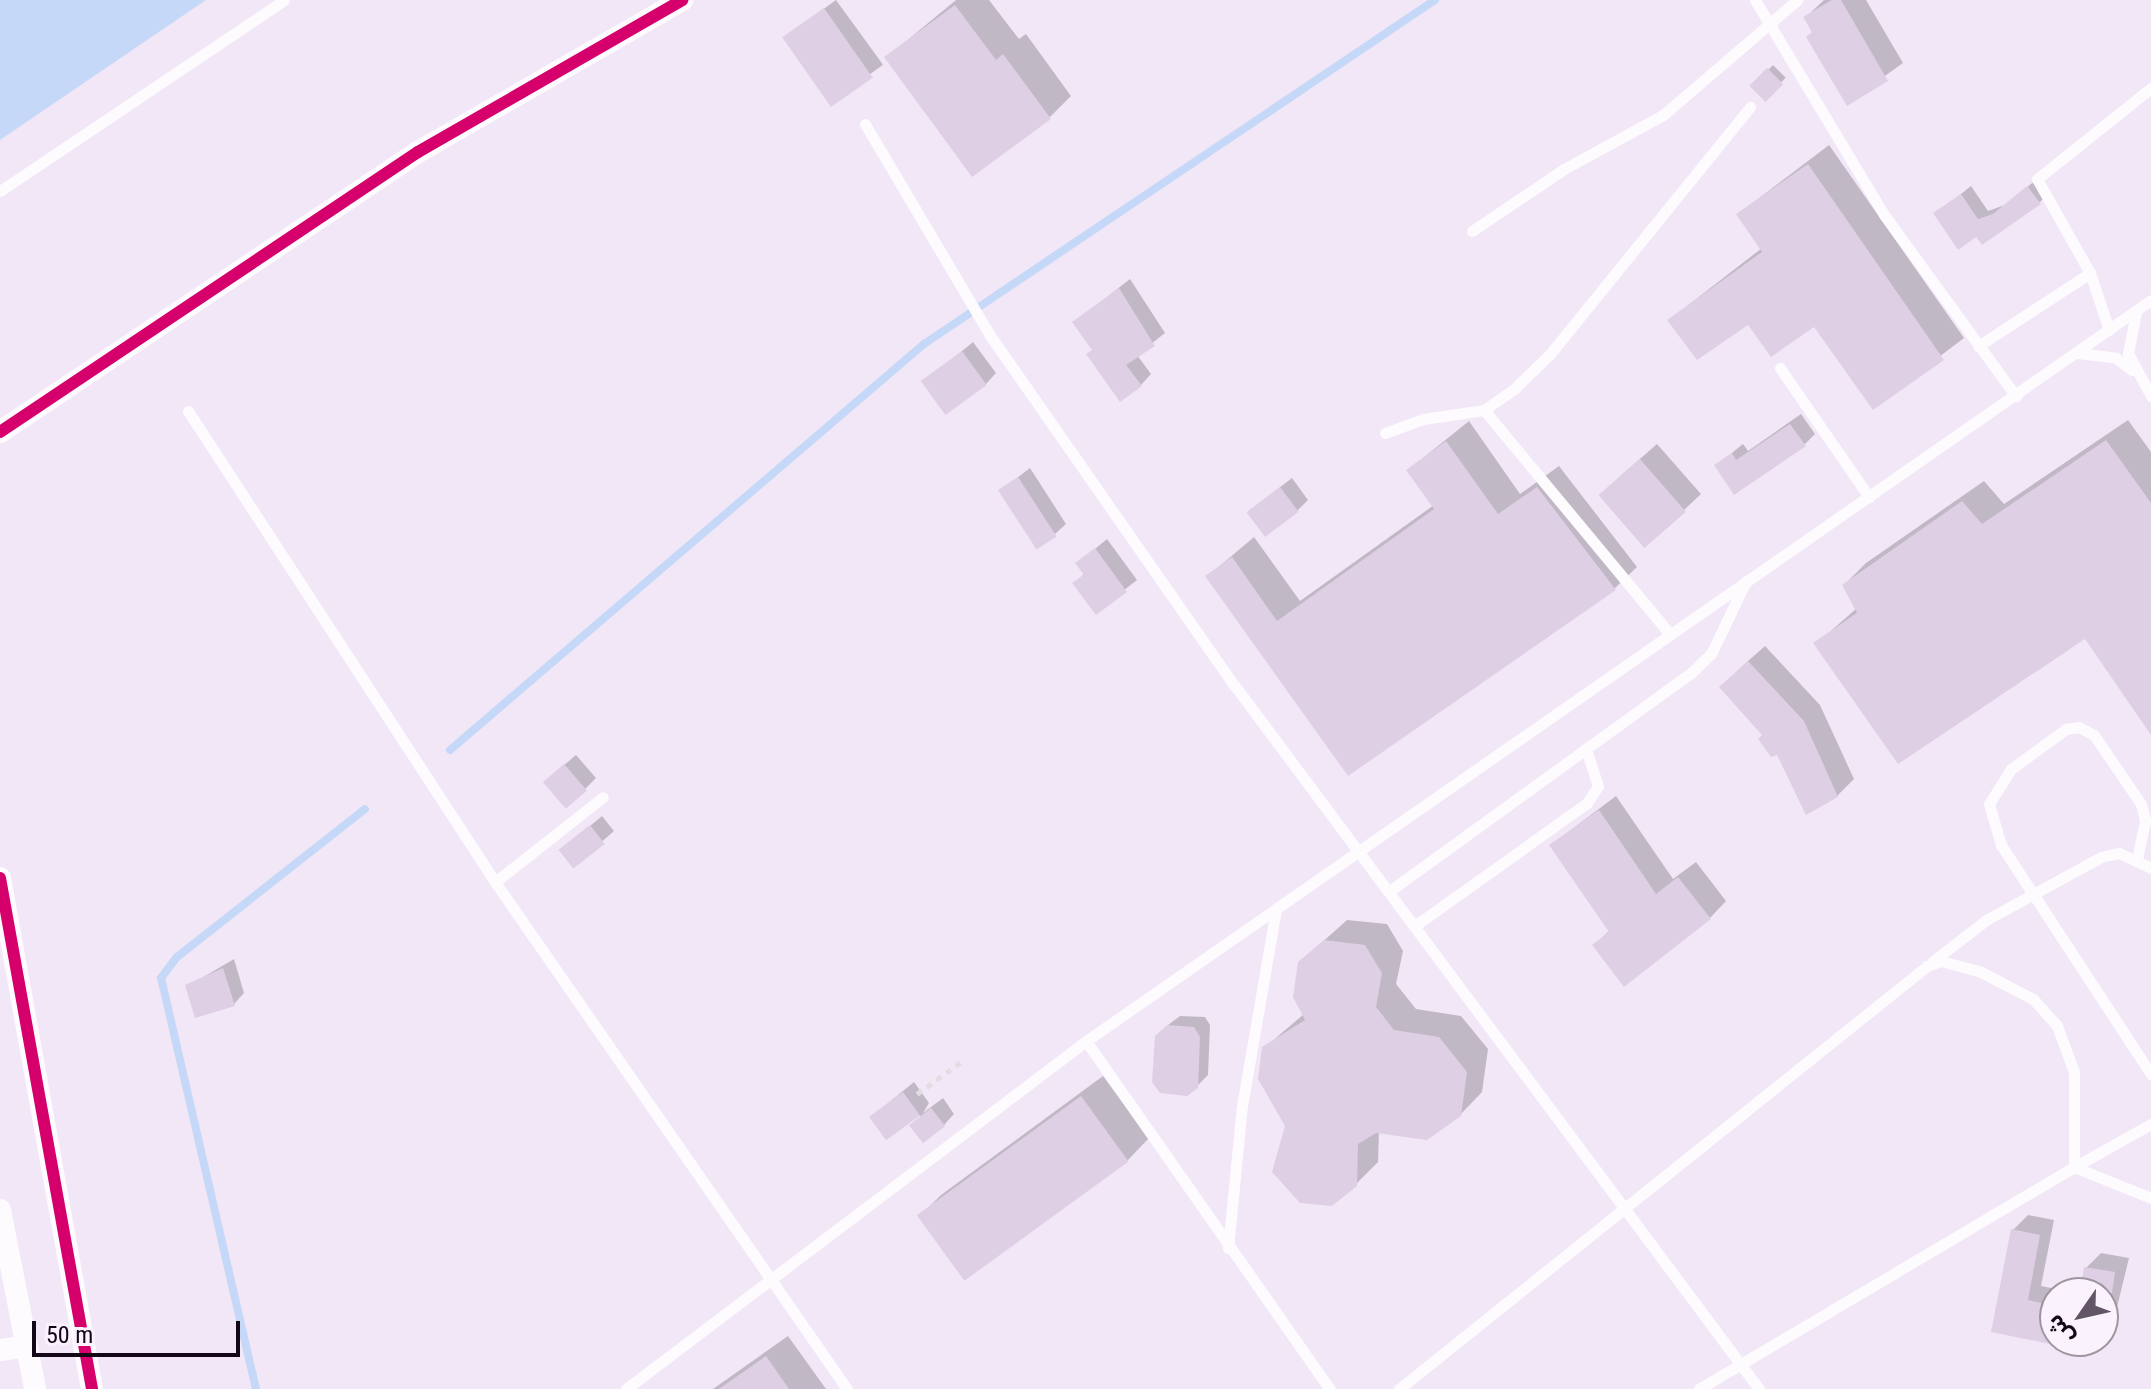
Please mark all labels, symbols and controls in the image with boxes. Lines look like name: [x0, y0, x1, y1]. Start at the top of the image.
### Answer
north arrow: [2039, 1277, 2119, 1357]
scale bar: [36, 1305, 244, 1355]
text: ش: [2042, 1310, 2079, 1349]
text: 50 m: [46, 1321, 93, 1349]

